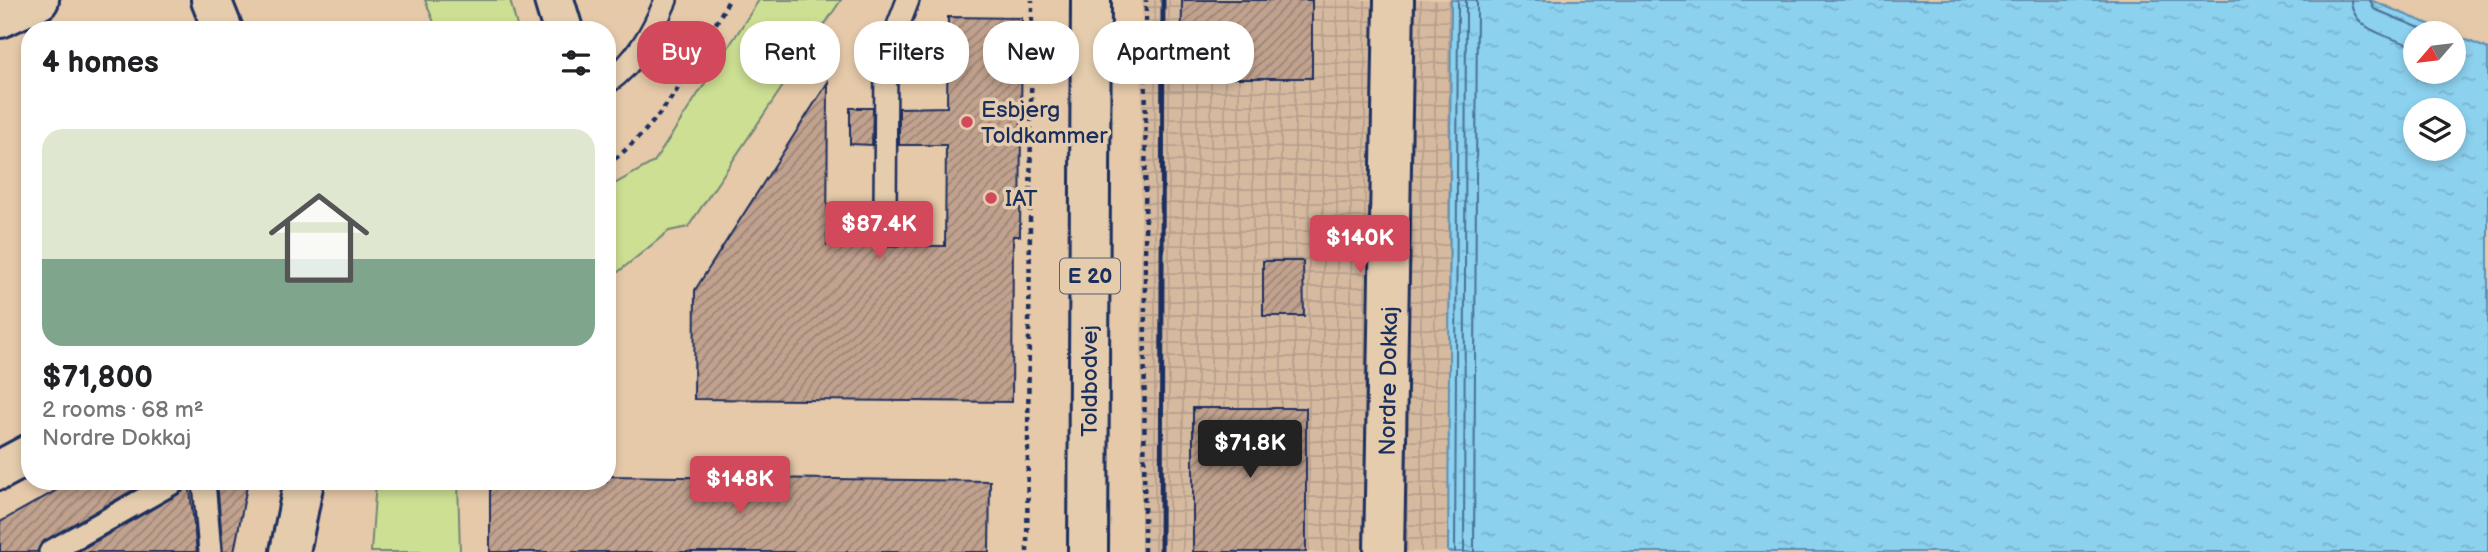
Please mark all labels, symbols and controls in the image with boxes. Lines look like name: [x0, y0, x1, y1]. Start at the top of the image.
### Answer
chip: Buy: [637, 21, 726, 84]
chip: Rent: [740, 21, 840, 84]
chip: Filters: [854, 21, 969, 84]
chip: New: [983, 21, 1079, 84]
chip: Apartment: [1093, 21, 1254, 84]
north arrow: [2403, 21, 2466, 84]
map controls: [2403, 21, 2466, 161]
icon: filters: [557, 44, 595, 82]
text: 4 homes: [42, 45, 159, 81]
place label: Esbjerg Toldkammer: [981, 96, 1108, 150]
button: layers: [2403, 98, 2466, 161]
marker: Esbjerg Toldkammer: [959, 114, 975, 130]
icon: home: [256, 175, 382, 301]
place label: IAT: [1005, 185, 1038, 213]
marker: IAT: [983, 190, 999, 206]
pin: $87.4K: [822, 202, 936, 261]
text: $87.4K: [841, 210, 917, 238]
pin: $140K: [1311, 216, 1409, 275]
text: $140K: [1326, 224, 1394, 252]
road number: E 20: [1060, 258, 1120, 294]
street label: Nordre Dokkaj: [1374, 306, 1404, 456]
street label: Toldbodvej: [1076, 325, 1104, 437]
text: $71,800: [42, 360, 153, 396]
text: 2 rooms · 68 m²: [42, 396, 204, 424]
pin: $71.8K: [1193, 420, 1307, 480]
text: Nordre Dokkaj: [42, 424, 191, 452]
text: $71.8K: [1214, 429, 1286, 457]
pin: $148K: [691, 456, 789, 516]
text: $148K: [706, 465, 774, 493]

